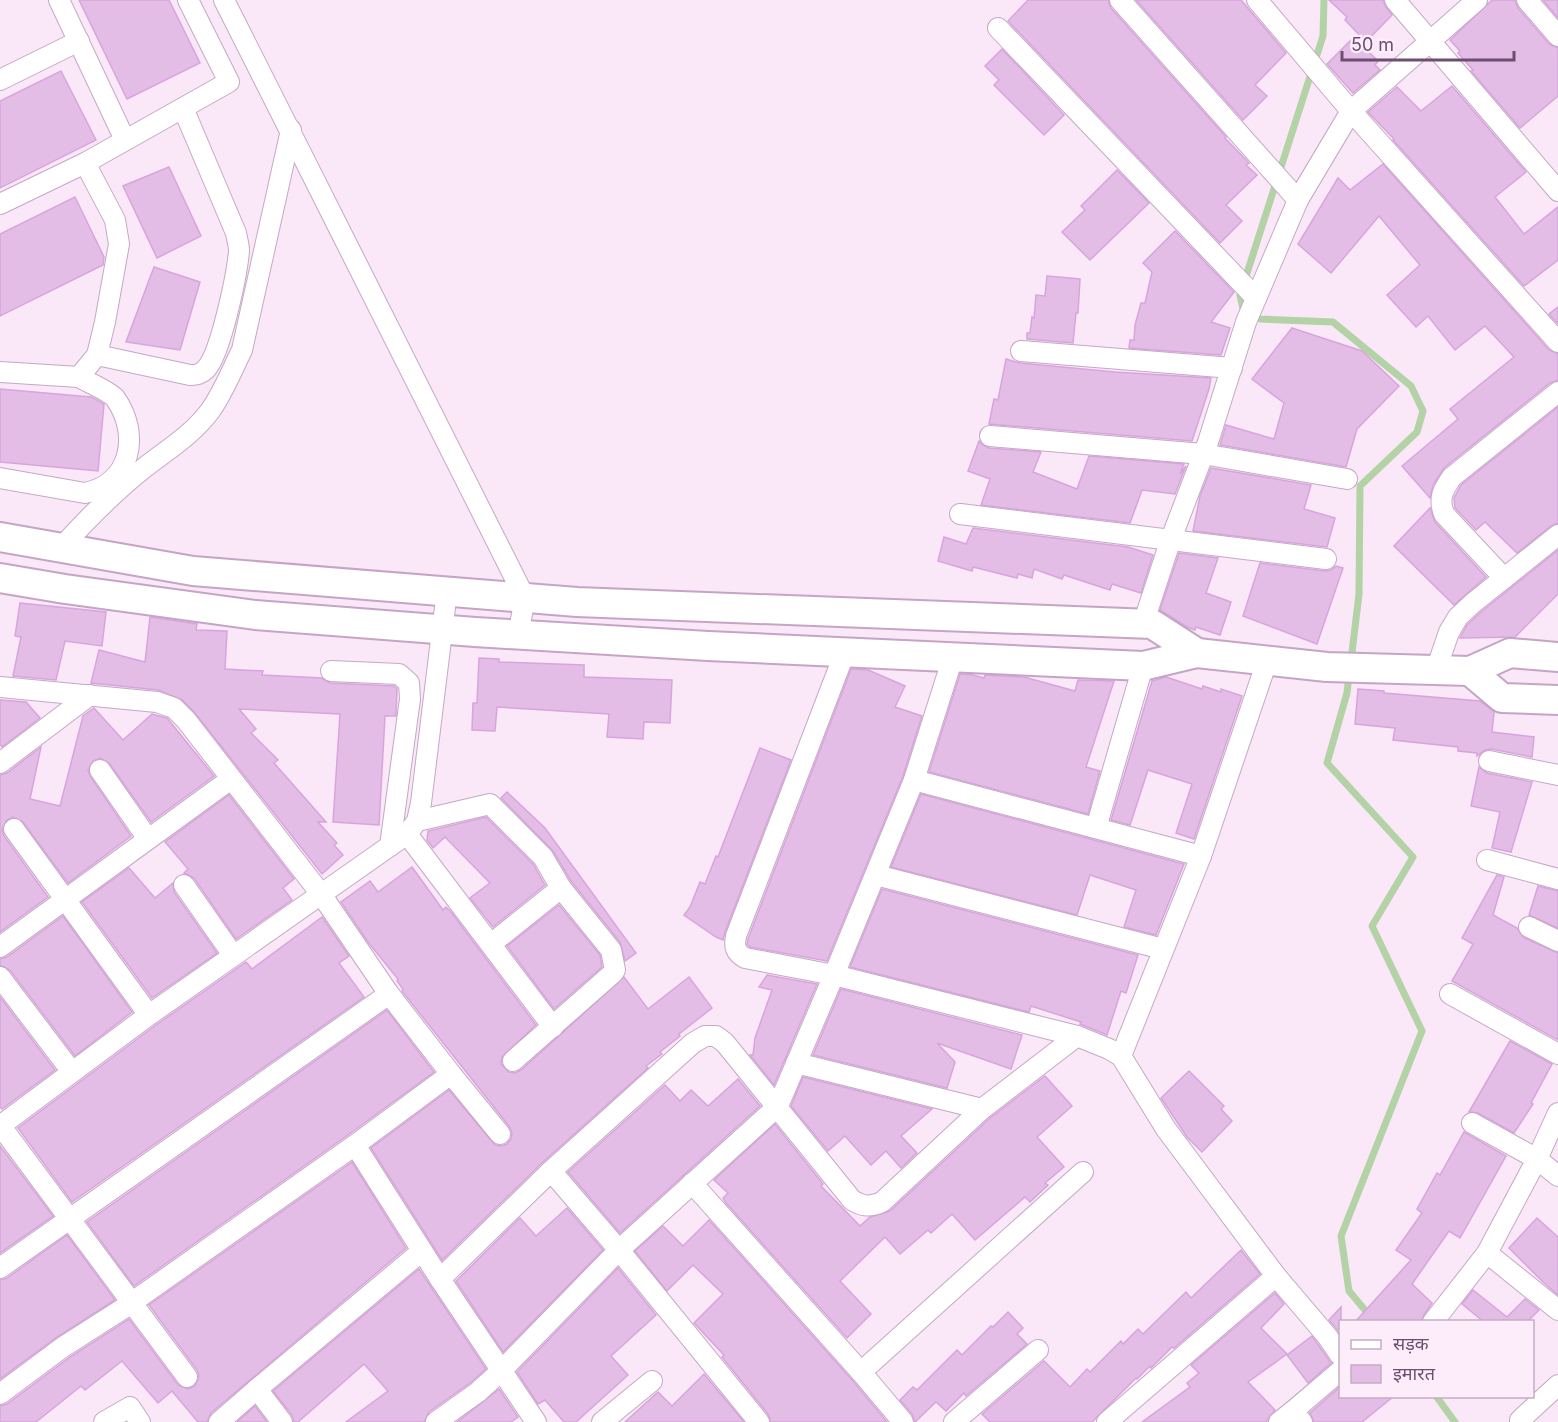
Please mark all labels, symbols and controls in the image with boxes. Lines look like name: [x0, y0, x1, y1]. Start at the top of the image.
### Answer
scale bar: [1342, 24, 1514, 62]
text: 50 m: [1351, 34, 1394, 55]
legend: [1339, 1320, 1534, 1398]
text: सड़क: [1393, 1333, 1430, 1354]
text: इमारत: [1393, 1363, 1436, 1384]

